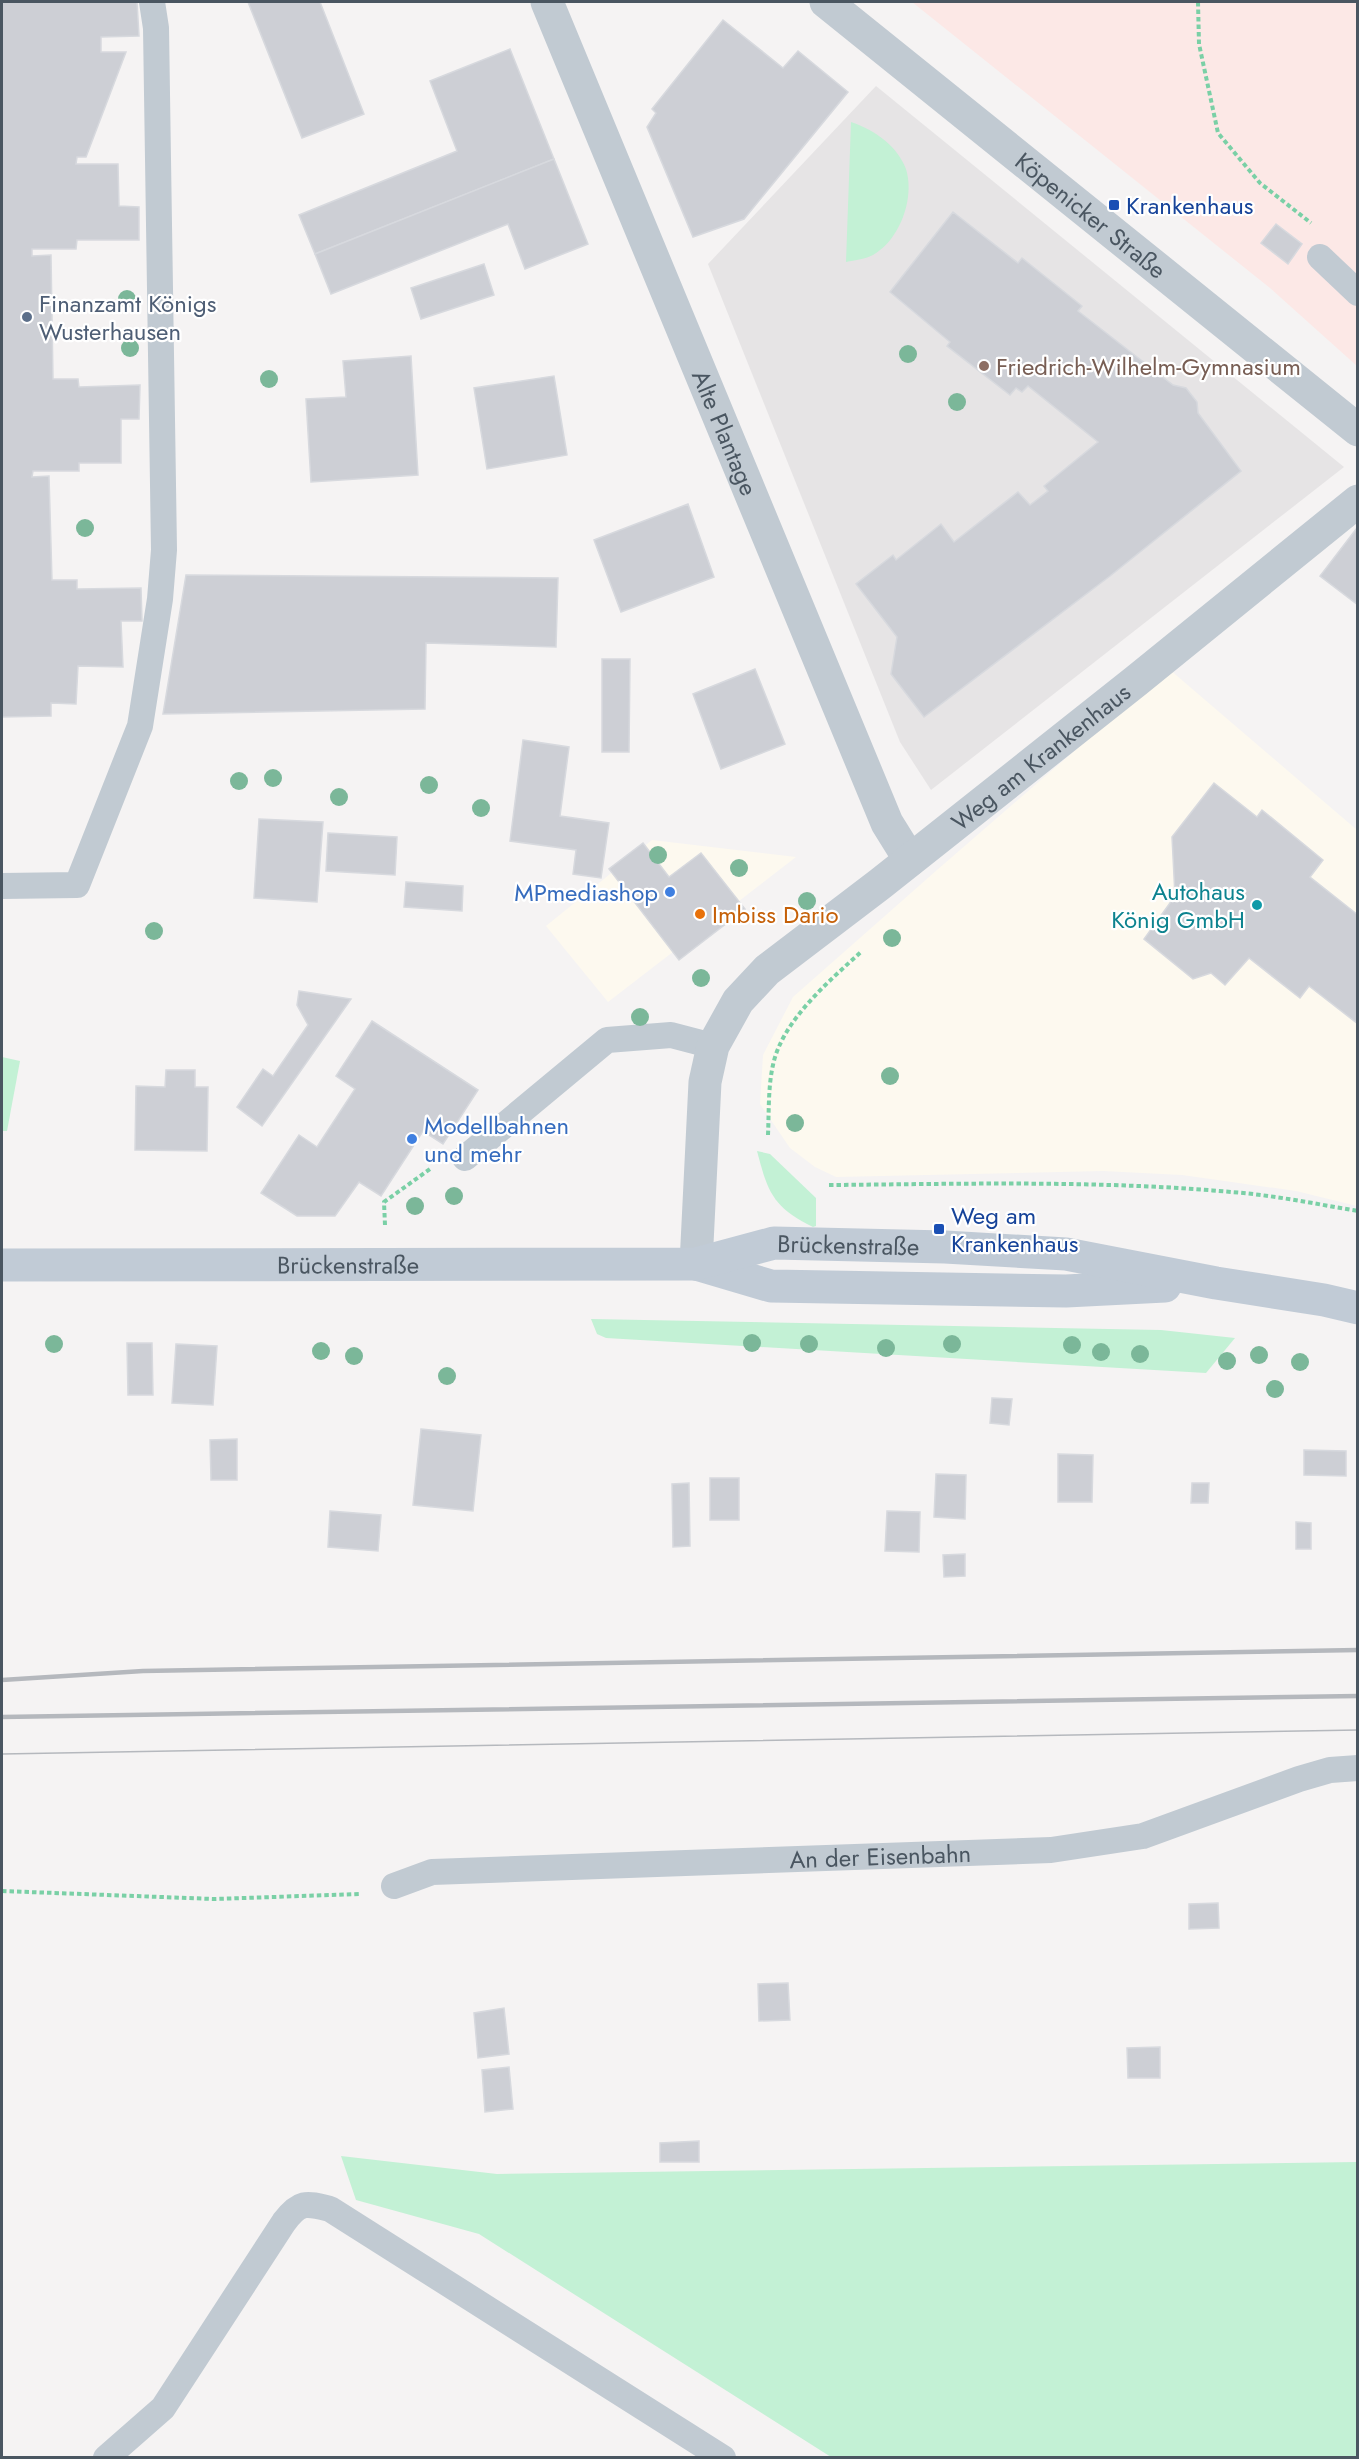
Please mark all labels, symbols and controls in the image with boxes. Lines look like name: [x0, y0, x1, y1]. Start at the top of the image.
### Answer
street label: Köpenicker Straße: [1008, 144, 1174, 287]
place label: Krankenhaus: [1126, 188, 1254, 223]
marker: Krankenhaus: [1107, 198, 1121, 212]
place label: Finanzamt Königs Wusterhausen: [39, 286, 216, 349]
marker: Finanzamt Königs Wusterhausen: [20, 310, 34, 324]
place label: Friedrich-Wilhelm-Gymnasium: [996, 349, 1301, 384]
marker: Friedrich-Wilhelm-Gymnasium: [977, 359, 991, 373]
street label: Alte Plantage: [684, 364, 767, 501]
street label: Weg am Krankenhaus: [943, 675, 1138, 839]
place label: Autohaus König GmbH: [1111, 874, 1245, 937]
place label: MPmediashop: [514, 875, 658, 910]
marker: MPmediashop: [663, 885, 677, 899]
place label: Imbiss Dario: [712, 897, 839, 932]
marker: Autohaus König GmbH: [1250, 898, 1264, 912]
marker: Imbiss Dario: [693, 907, 707, 921]
place label: Modellbahnen und mehr: [424, 1108, 569, 1171]
marker: Modellbahnen und mehr: [405, 1132, 419, 1146]
place label: Weg am Krankenhaus: [951, 1198, 1079, 1261]
marker: Weg am Krankenhaus: [932, 1222, 946, 1236]
street label: Brückenstraße: [777, 1226, 920, 1264]
street label: Brückenstraße: [277, 1247, 419, 1282]
street label: An der Eisenbahn: [789, 1835, 972, 1877]

